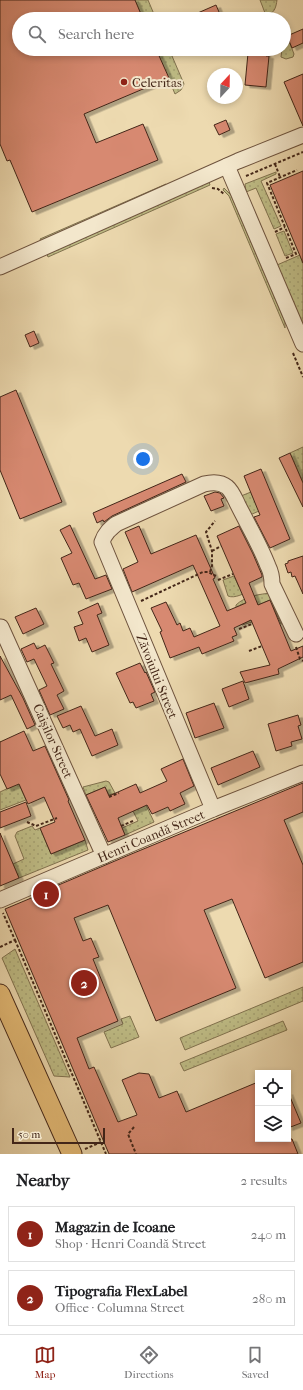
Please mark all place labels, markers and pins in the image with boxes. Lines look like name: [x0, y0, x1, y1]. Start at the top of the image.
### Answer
place label: Celeritas: [132, 75, 182, 90]
marker: Celeritas: [119, 77, 129, 87]
pin: 1: [33, 879, 59, 909]
pin: 2: [71, 968, 97, 998]

